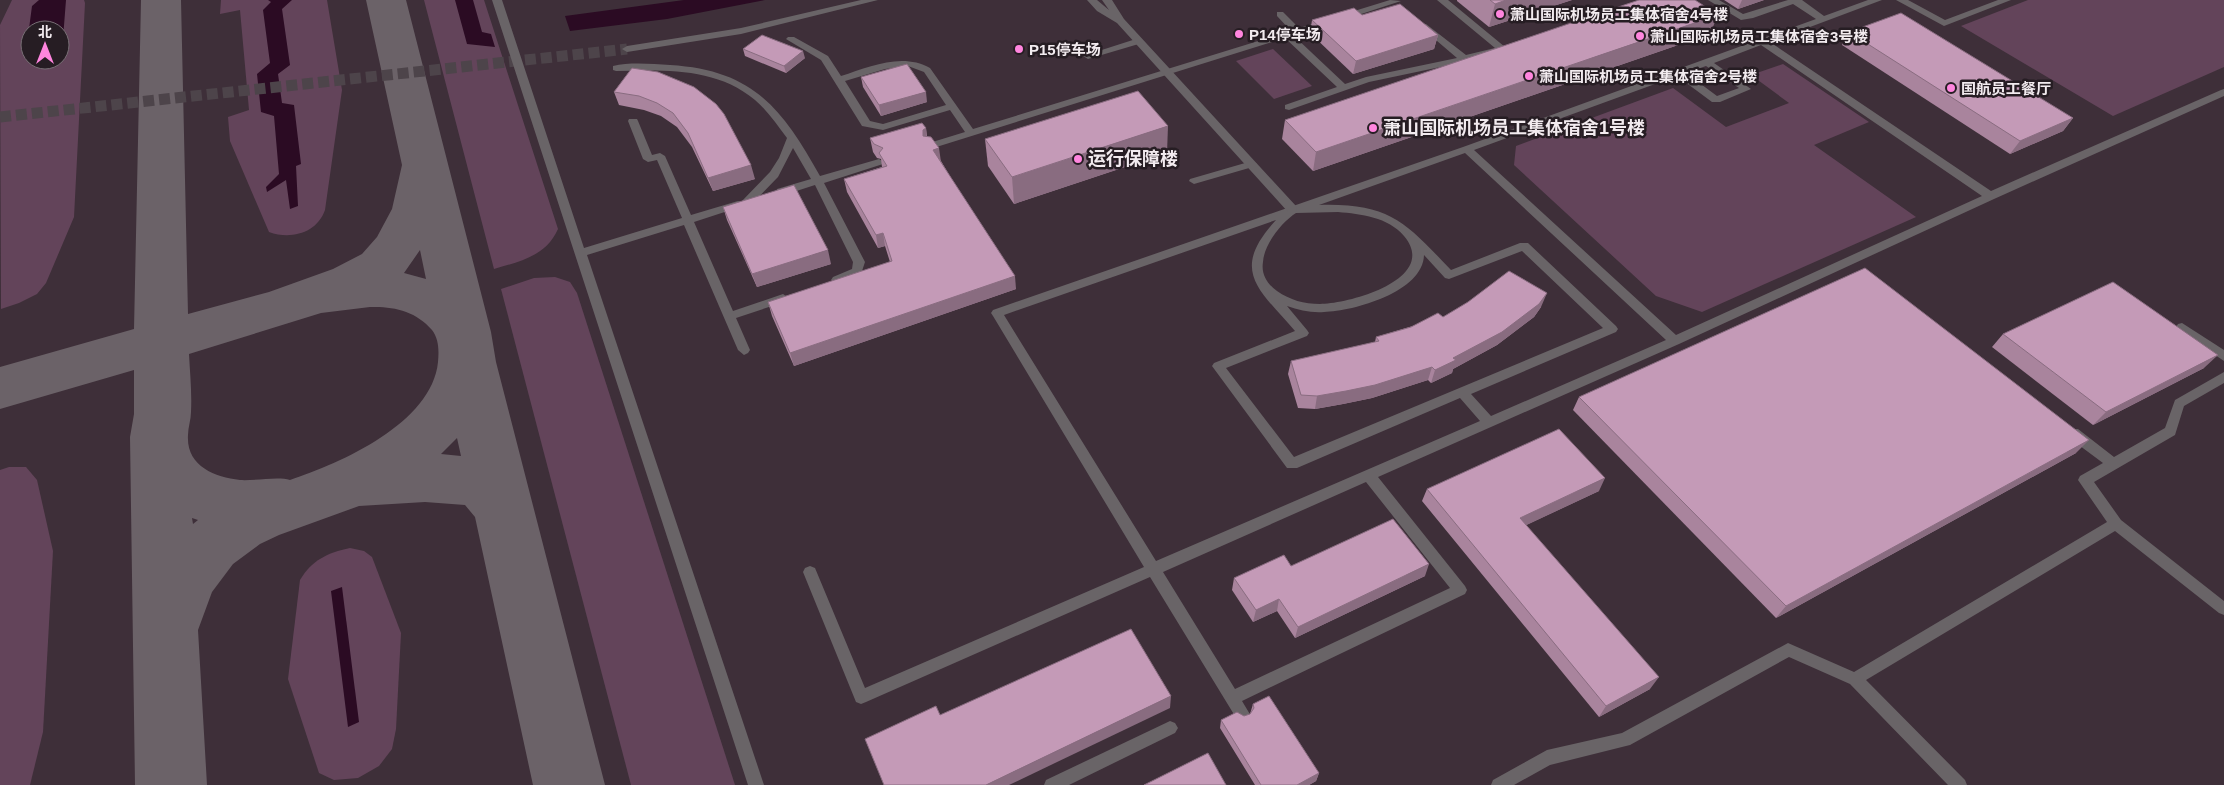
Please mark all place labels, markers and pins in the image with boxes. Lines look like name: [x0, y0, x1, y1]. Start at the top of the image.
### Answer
place label: 萧山国际机场员工集体宿舍4号楼: [1510, 6, 1728, 23]
marker: 萧山国际机场员工集体宿舍4号楼: [1494, 8, 1506, 20]
place label: P14停车场: [1249, 26, 1321, 43]
marker: P14停车场: [1233, 28, 1245, 40]
place label: 萧山国际机场员工集体宿舍3号楼: [1650, 28, 1868, 45]
marker: 萧山国际机场员工集体宿舍3号楼: [1634, 30, 1646, 42]
place label: P15停车场: [1029, 41, 1101, 58]
marker: P15停车场: [1013, 43, 1025, 55]
place label: 萧山国际机场员工集体宿舍2号楼: [1539, 68, 1757, 85]
marker: 萧山国际机场员工集体宿舍2号楼: [1523, 70, 1535, 82]
place label: 国航员工餐厅: [1961, 80, 2051, 97]
marker: 国航员工餐厅: [1945, 82, 1957, 94]
place label: 萧山国际机场员工集体宿舍1号楼: [1383, 118, 1645, 138]
marker: 萧山国际机场员工集体宿舍1号楼: [1367, 122, 1379, 134]
place label: 运行保障楼: [1088, 148, 1178, 169]
marker: 运行保障楼: [1072, 153, 1084, 165]

